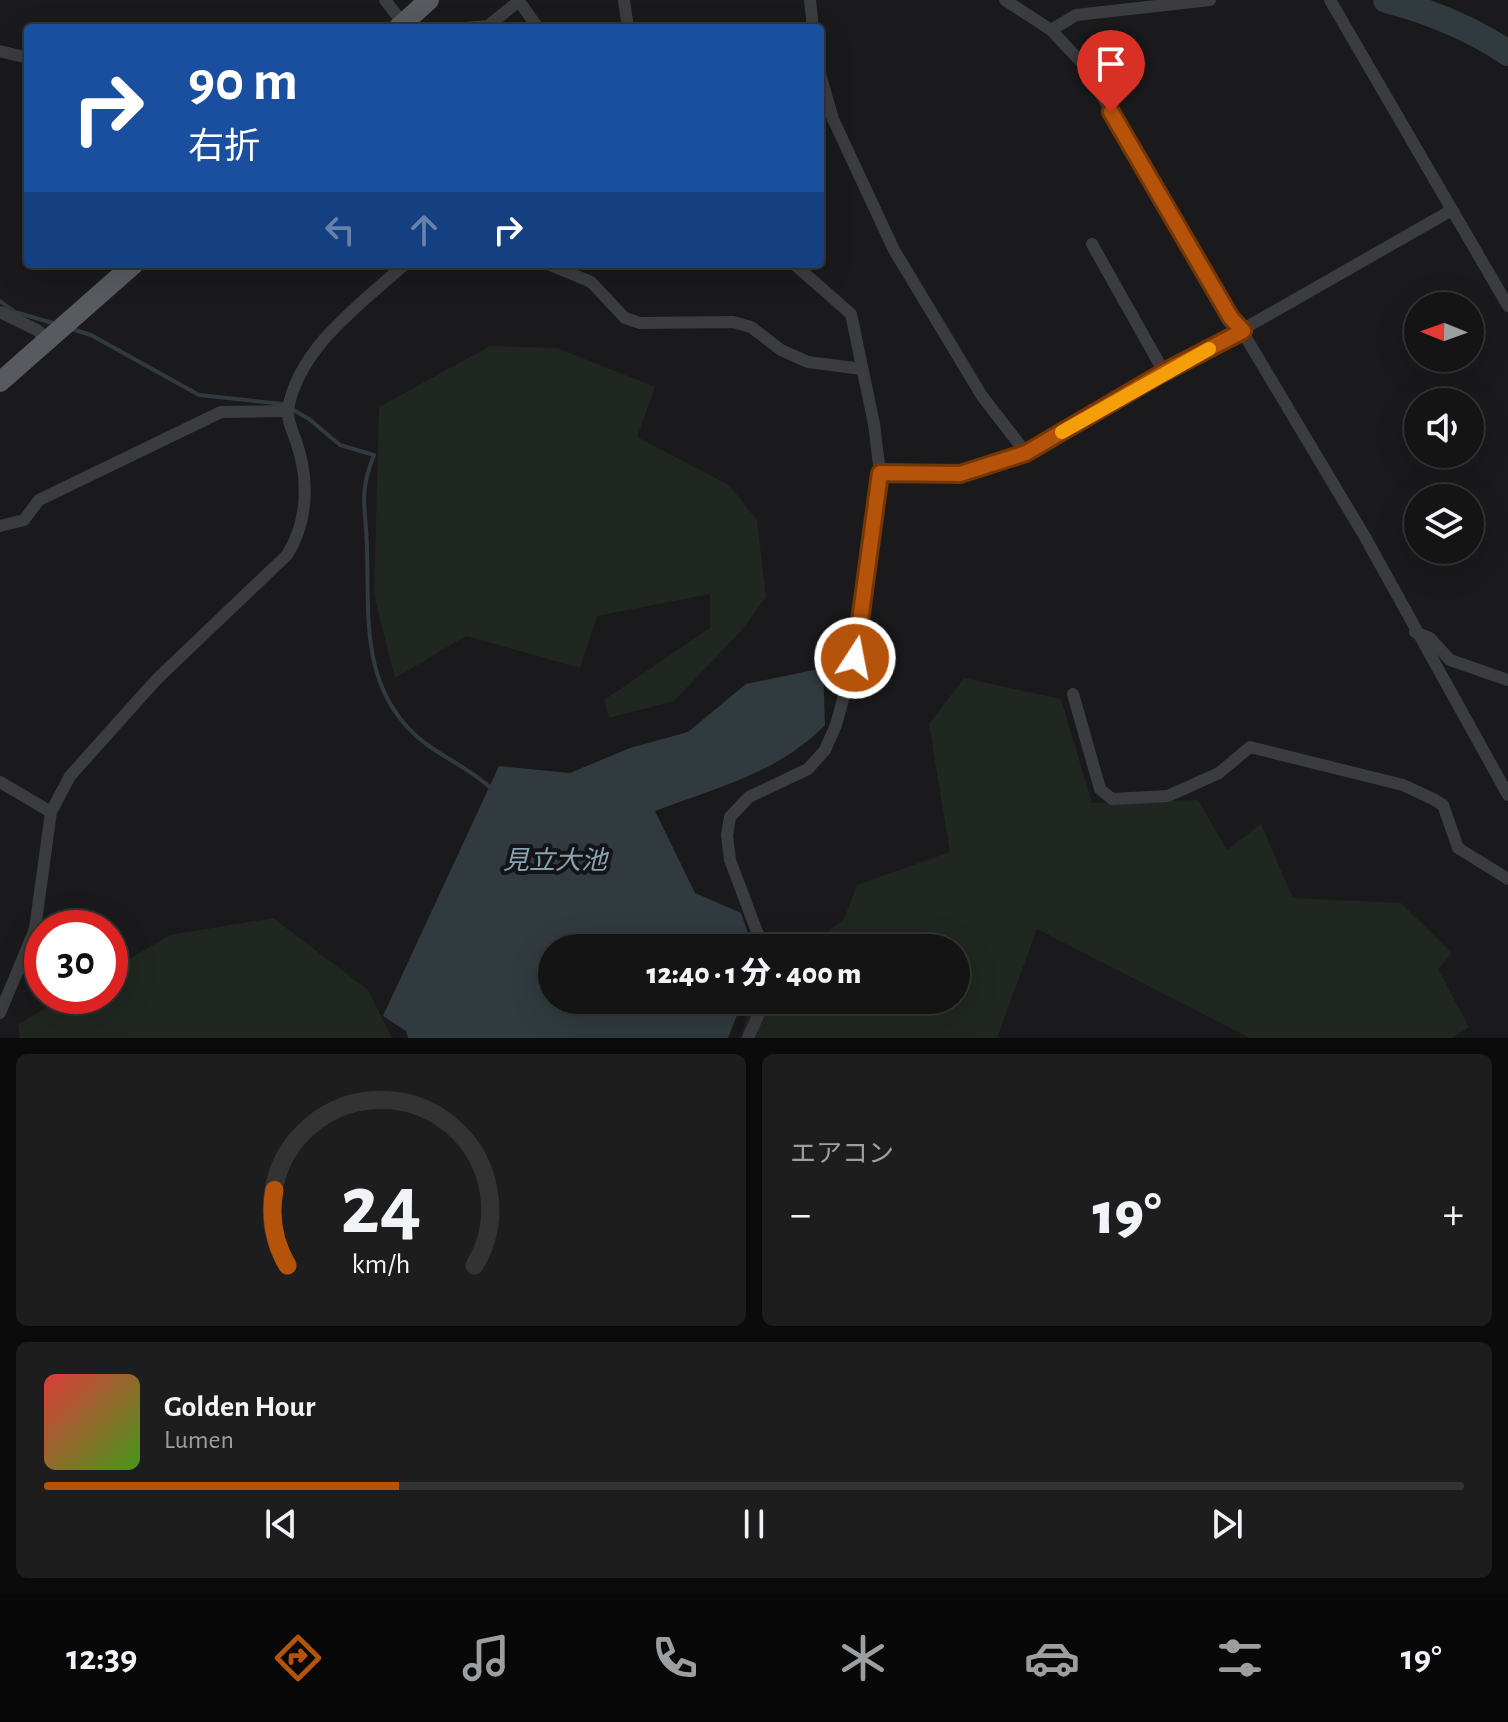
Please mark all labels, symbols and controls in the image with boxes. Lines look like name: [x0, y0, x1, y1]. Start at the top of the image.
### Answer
pin: [1077, 30, 1145, 112]
icon: arrive: [1089, 42, 1133, 86]
text: 90 m: [188, 54, 298, 110]
icon: right: [56, 56, 160, 160]
text: 右折: [188, 129, 260, 165]
icon: left: [318, 208, 362, 252]
icon: ahead: [402, 208, 446, 252]
icon: right: [486, 208, 530, 252]
north arrow: [1404, 292, 1484, 372]
map controls: [1404, 292, 1484, 564]
button: sound: [1404, 388, 1484, 468]
button: layers: [1404, 484, 1484, 564]
position arrow: [813, 616, 897, 700]
water label: 見立大池: [503, 847, 610, 874]
speed limit sign: 30: [24, 910, 128, 1014]
text: 12:40 · 1 分 · 400 m: [647, 959, 861, 989]
text: エアコン: [790, 1141, 894, 1167]
text: 24: [340, 1165, 422, 1249]
text: 19°: [1093, 1185, 1161, 1245]
text: −: [790, 1193, 811, 1237]
text: +: [1443, 1193, 1464, 1237]
text: km/h: [352, 1250, 410, 1279]
text: Golden Hour: [164, 1392, 316, 1422]
text: Lumen: [164, 1427, 234, 1453]
icon: previous: [259, 1502, 303, 1546]
icon: pause: [732, 1502, 776, 1546]
icon: next: [1205, 1502, 1249, 1546]
icon: directions: [270, 1630, 326, 1686]
icon: music: [458, 1630, 514, 1686]
icon: phone: [647, 1630, 703, 1686]
icon: climate: [835, 1630, 891, 1686]
icon: car: [1024, 1630, 1080, 1686]
icon: filters: [1212, 1630, 1268, 1686]
text: 12:39: [66, 1640, 137, 1676]
text: 19°: [1401, 1640, 1442, 1676]

